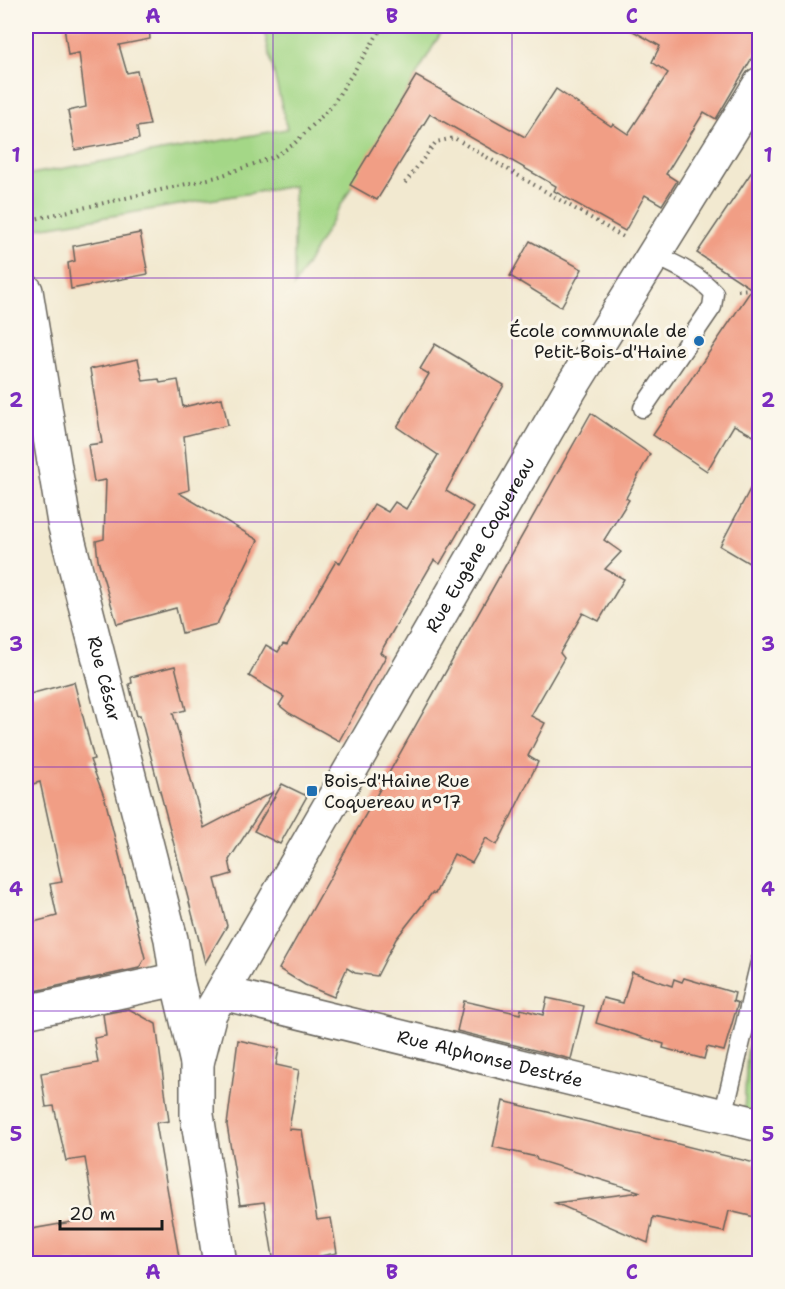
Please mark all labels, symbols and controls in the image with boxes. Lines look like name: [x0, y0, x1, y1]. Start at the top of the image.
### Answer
text: A: [145, 3, 161, 29]
text: B: [386, 3, 398, 29]
text: C: [626, 3, 638, 29]
text: 1: [11, 142, 21, 168]
text: 1: [763, 142, 773, 168]
place label: École communale de Petit-Bois-d'Haine: [509, 319, 687, 364]
marker: École communale de Petit-Bois-d'Haine: [692, 334, 706, 348]
text: 2: [9, 387, 23, 413]
text: 2: [761, 387, 775, 413]
street label: Rue Eugène Coquereau: [420, 453, 540, 637]
text: 3: [9, 631, 23, 657]
text: 3: [761, 631, 775, 657]
street label: Rue César: [82, 634, 127, 724]
place label: Bois-d'Haine Rue Coquereau n°17: [324, 769, 470, 814]
marker: Bois-d'Haine Rue Coquereau n°17: [305, 784, 319, 798]
text: 4: [9, 876, 23, 902]
text: 4: [761, 876, 775, 902]
street label: Rue Alphonse Destrée: [395, 1024, 585, 1093]
text: 5: [10, 1121, 22, 1147]
text: 5: [762, 1121, 774, 1147]
scale bar: [60, 1193, 162, 1231]
text: 20 m: [69, 1202, 115, 1226]
text: A: [145, 1259, 161, 1285]
text: B: [386, 1259, 398, 1285]
text: C: [626, 1259, 638, 1285]

